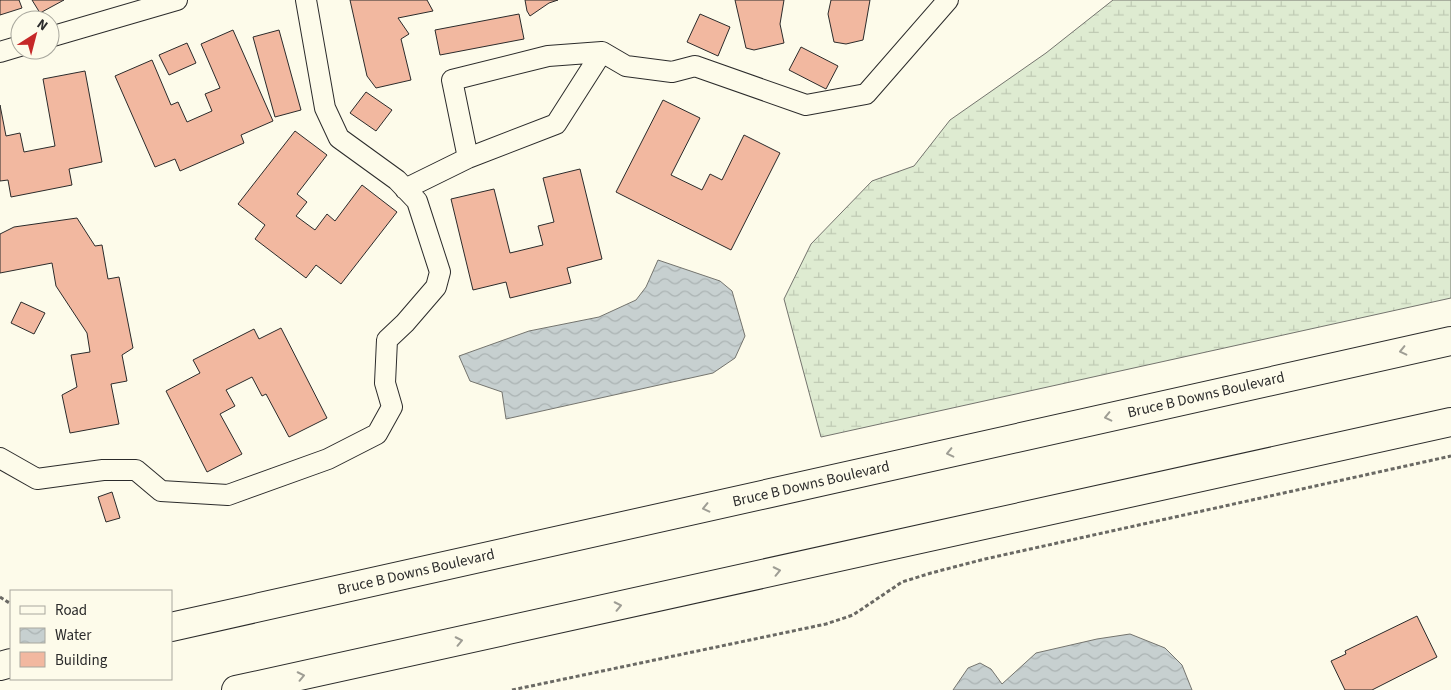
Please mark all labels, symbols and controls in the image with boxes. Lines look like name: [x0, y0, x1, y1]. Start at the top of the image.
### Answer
north arrow: [10, 10, 60, 60]
text: N: [32, 14, 52, 36]
one-way arrow: [1399, 345, 1408, 356]
street label: Bruce B Downs Boulevard: [1125, 367, 1287, 423]
one-way arrow: [1104, 412, 1113, 422]
one-way arrow: [945, 447, 954, 458]
street label: Bruce B Downs Boulevard: [730, 456, 892, 512]
one-way arrow: [701, 502, 710, 512]
street label: Bruce B Downs Boulevard: [335, 544, 497, 600]
one-way arrow: [772, 566, 781, 576]
legend: [10, 590, 172, 680]
text: Road: [55, 600, 87, 621]
one-way arrow: [614, 601, 623, 612]
text: Water: [55, 625, 92, 646]
one-way arrow: [455, 636, 464, 647]
text: Building: [55, 650, 108, 671]
one-way arrow: [296, 671, 305, 682]

